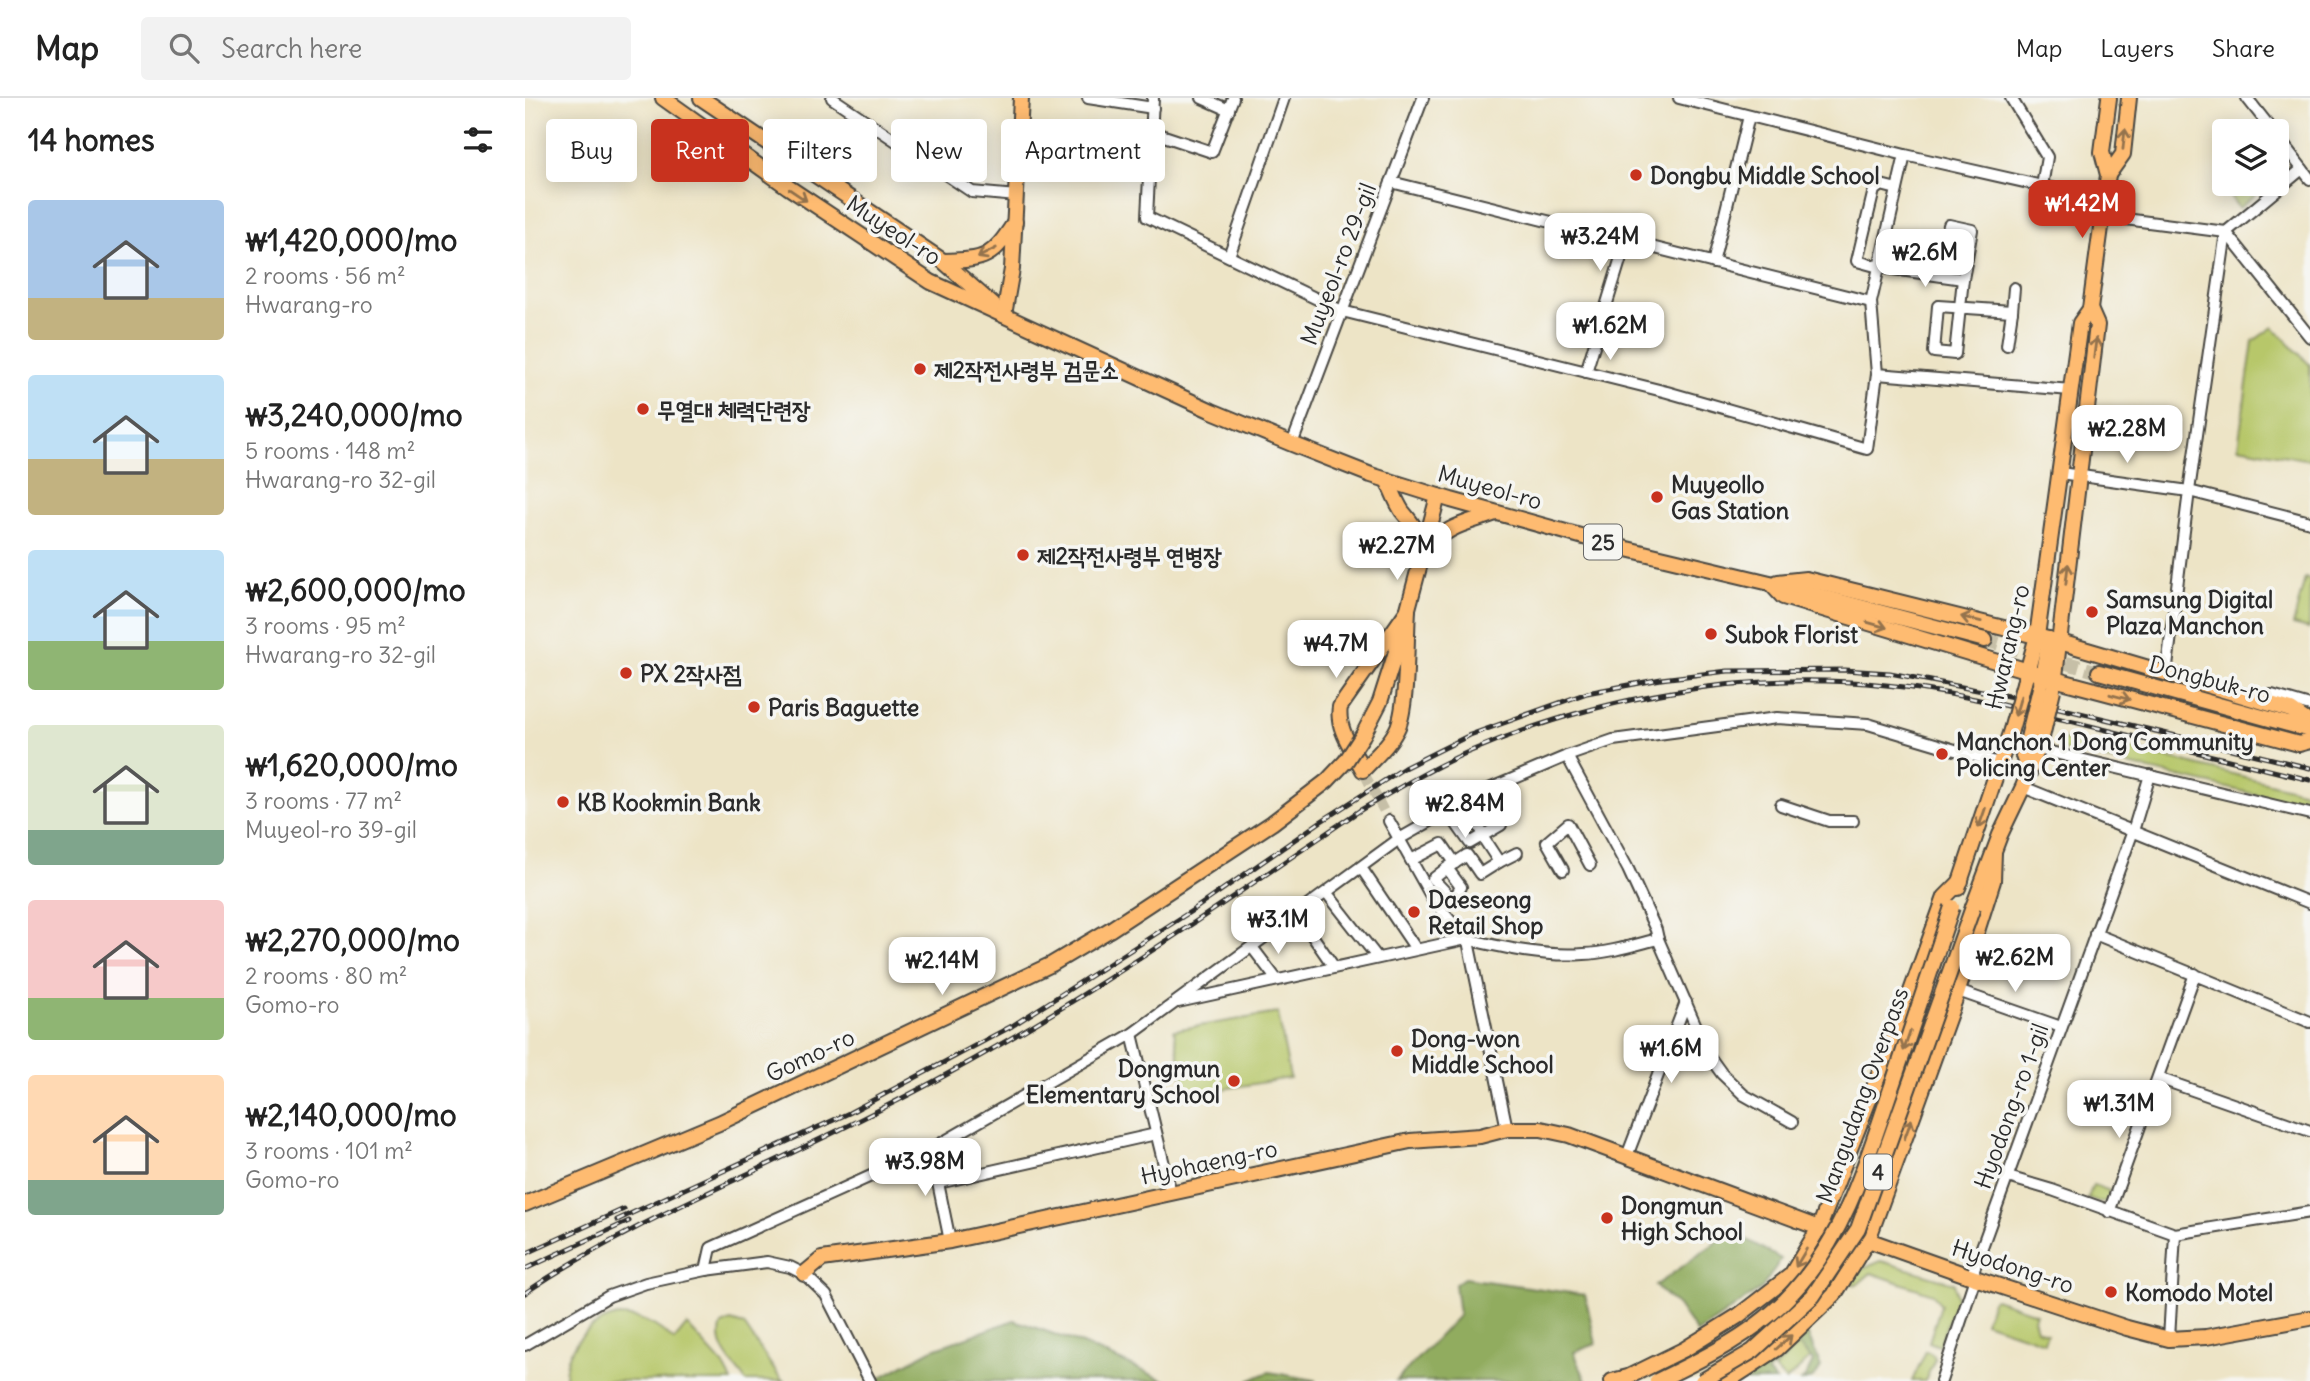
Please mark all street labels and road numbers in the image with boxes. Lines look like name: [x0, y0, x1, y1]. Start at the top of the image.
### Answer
street label: Muyeol-ro 29-gil: [1294, 179, 1382, 349]
street label: Muyeol-ro: [841, 189, 947, 271]
street label: Muyeol-ro: [1435, 458, 1545, 516]
road number: 25: [1584, 524, 1622, 560]
street label: Hwarang-ro: [1979, 582, 2035, 712]
street label: Dongbuk-ro: [2146, 649, 2274, 709]
street label: Mangudang Overpass: [1810, 983, 1914, 1207]
street label: Hyodong-ro 1-gil: [1968, 1019, 2054, 1193]
street label: Gomo-ro: [761, 1022, 859, 1088]
street label: Hyohaeng-ro: [1138, 1133, 1280, 1191]
road number: 4: [1864, 1154, 1892, 1190]
street label: Hyodong-ro: [1948, 1233, 2078, 1299]

